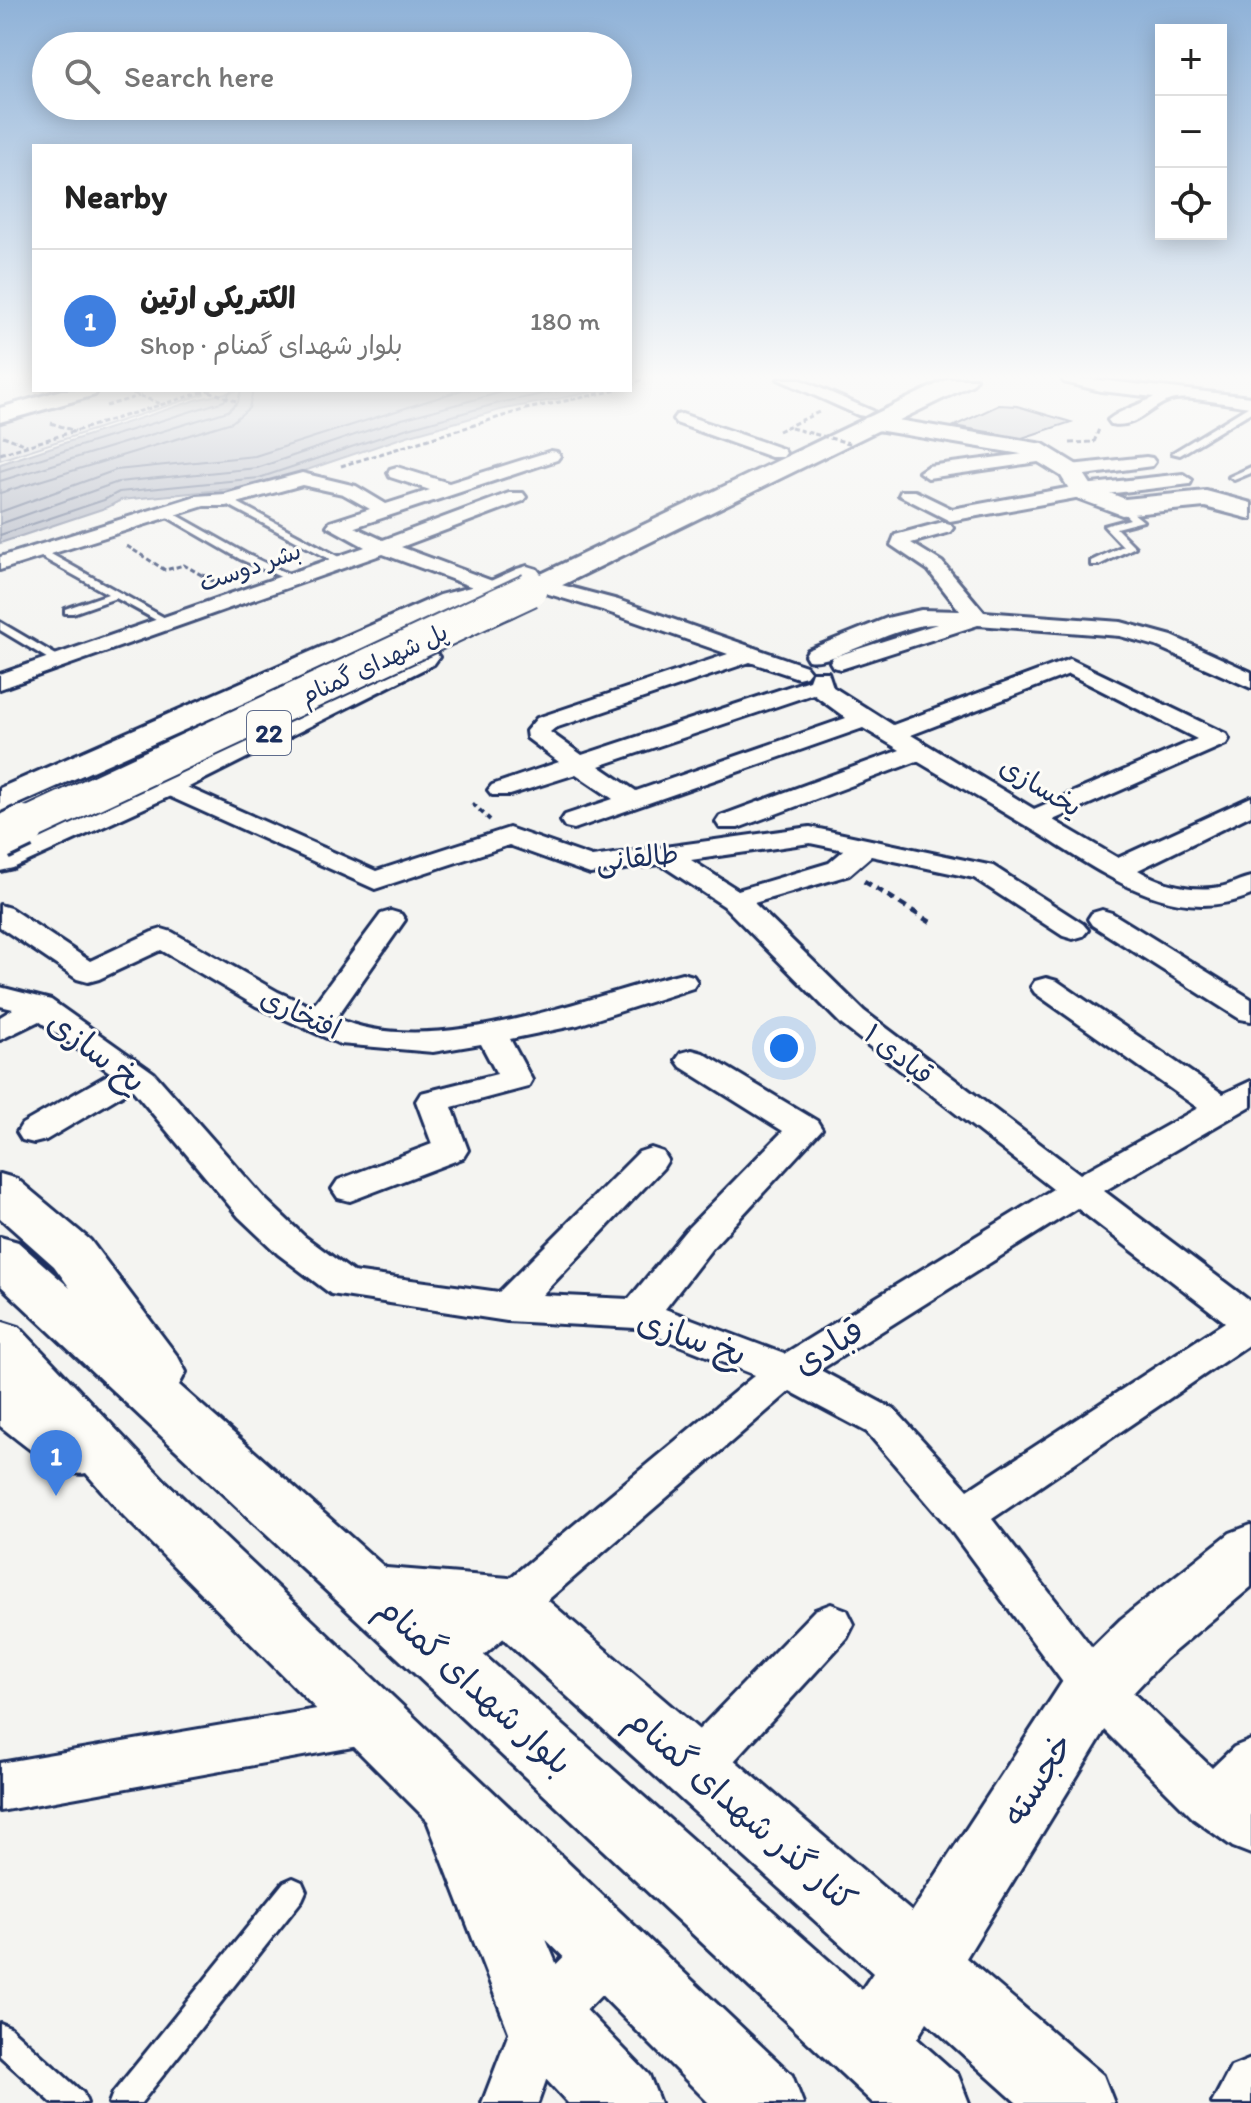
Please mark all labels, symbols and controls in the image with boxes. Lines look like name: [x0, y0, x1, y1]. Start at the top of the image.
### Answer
map controls: [1155, 24, 1227, 240]
button: +: [1155, 24, 1227, 96]
search box: [32, 32, 632, 120]
icon: search: [60, 54, 104, 98]
text: Search here: [124, 58, 274, 95]
button: −: [1155, 96, 1227, 168]
button: locate: [1155, 168, 1227, 240]
text: Nearby: [64, 176, 167, 217]
text: الکتریکی ارتین: [140, 279, 296, 316]
text: 1: [84, 305, 96, 337]
text: 180 m: [530, 305, 600, 337]
text: Shop · بلوار شهدای گمنام: [140, 329, 403, 361]
street label: بشر دوست: [195, 536, 305, 598]
street label: پل شهدای گمنام: [296, 617, 454, 715]
road number: 22: [247, 711, 291, 755]
street label: یخسازی: [994, 748, 1088, 824]
street label: طالقانی: [594, 836, 680, 879]
street label: افتخاری: [255, 980, 347, 1046]
street label: یخ سازی: [38, 1001, 154, 1103]
street label: قبادی ۱: [857, 1016, 941, 1092]
your location: [764, 1028, 804, 1068]
street label: یخ سازی: [631, 1300, 752, 1377]
street label: قبادی: [785, 1309, 871, 1384]
pin: 1: [30, 1430, 82, 1496]
street label: بلوار شهدای گمنام: [365, 1587, 581, 1788]
street label: کنار گذر شهدای گمنام: [615, 1699, 865, 1925]
street label: خجسته: [993, 1725, 1082, 1833]

